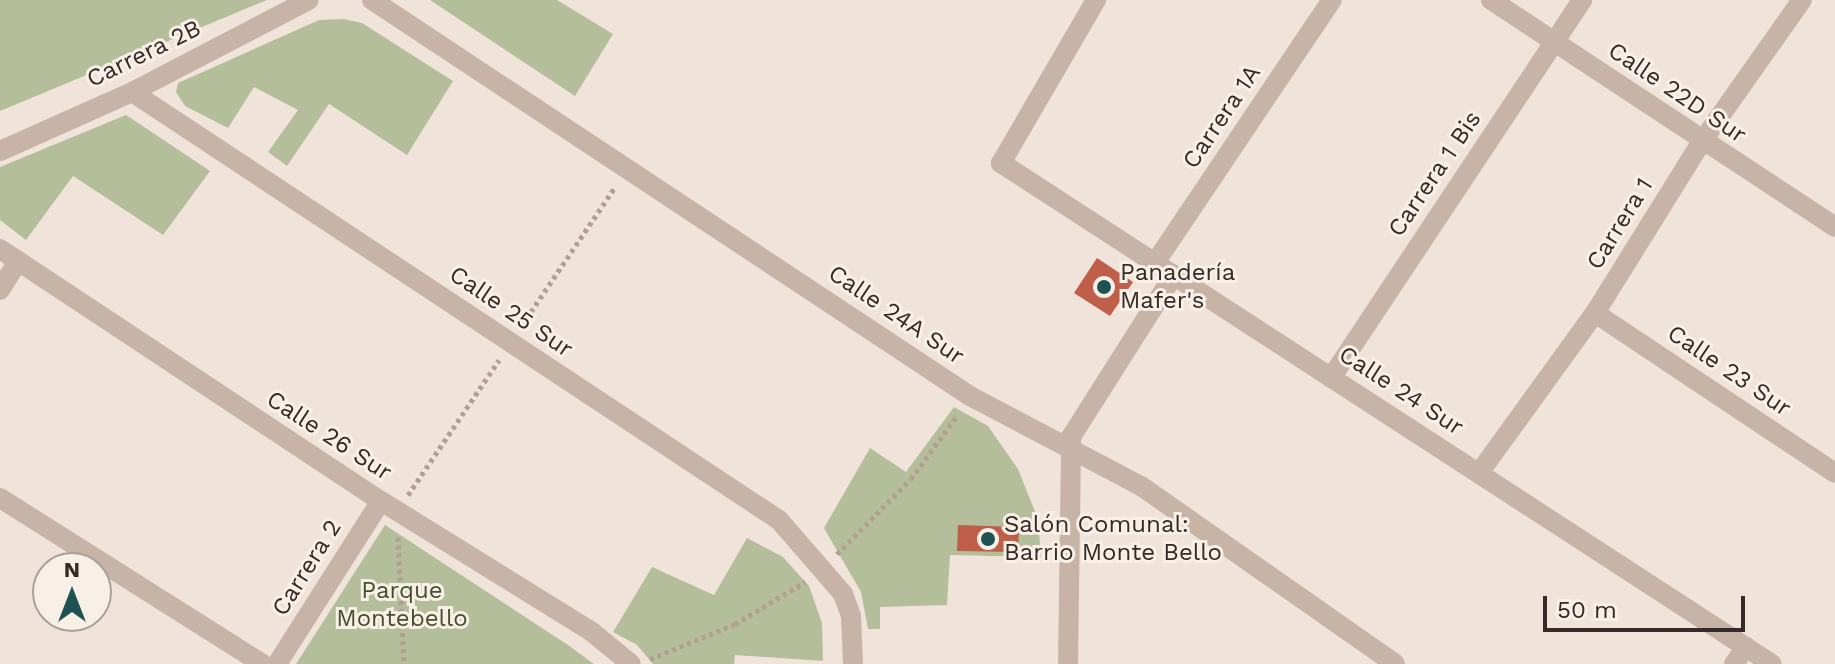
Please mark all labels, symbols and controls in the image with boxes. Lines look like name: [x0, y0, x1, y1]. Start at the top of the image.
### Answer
street label: Carrera 2B: [82, 14, 206, 94]
street label: Calle 22D Sur: [1603, 36, 1751, 150]
street label: Carrera 1A: [1177, 59, 1267, 175]
street label: Carrera 1 Bis: [1382, 105, 1488, 243]
street label: Carrera 1: [1580, 172, 1660, 276]
street label: Calle 24A Sur: [822, 259, 970, 371]
place label: Panadería Mafer's: [1120, 259, 1235, 315]
street label: Calle 25 Sur: [444, 260, 578, 364]
marker: Panadería Mafer's: [1095, 278, 1113, 296]
street label: Calle 23 Sur: [1662, 319, 1796, 423]
street label: Calle 24 Sur: [1333, 340, 1469, 442]
street label: Calle 26 Sur: [261, 385, 397, 487]
place label: Salón Comunal: Barrio Monte Bello: [1004, 511, 1222, 567]
street label: Carrera 2: [266, 514, 348, 622]
marker: Salón Comunal: Barrio Monte Bello: [979, 530, 997, 548]
north arrow: [32, 552, 112, 632]
text: N: [64, 557, 80, 582]
park label: Parque Montebello: [336, 577, 468, 633]
scale bar: [1547, 580, 1749, 630]
text: 50 m: [1557, 596, 1617, 624]

